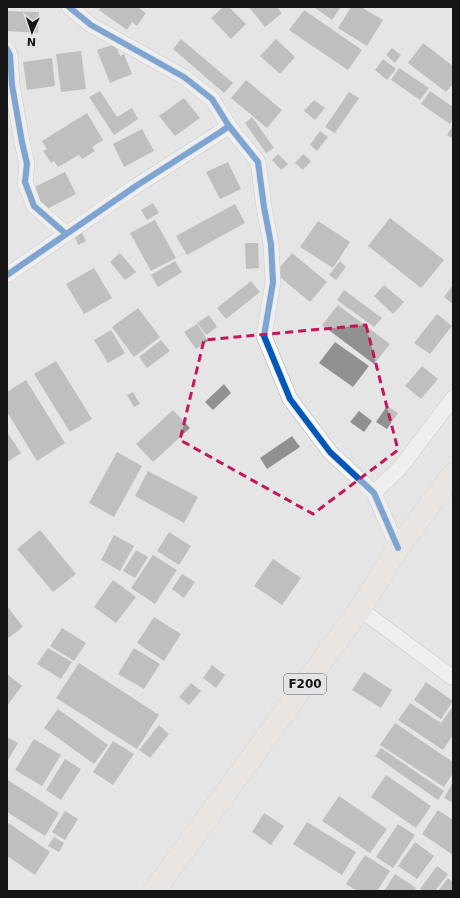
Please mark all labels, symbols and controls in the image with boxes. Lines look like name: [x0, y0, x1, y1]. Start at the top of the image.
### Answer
north arrow: [12, 12, 52, 52]
text: N: [27, 35, 36, 48]
road number: F200: [284, 674, 326, 694]

